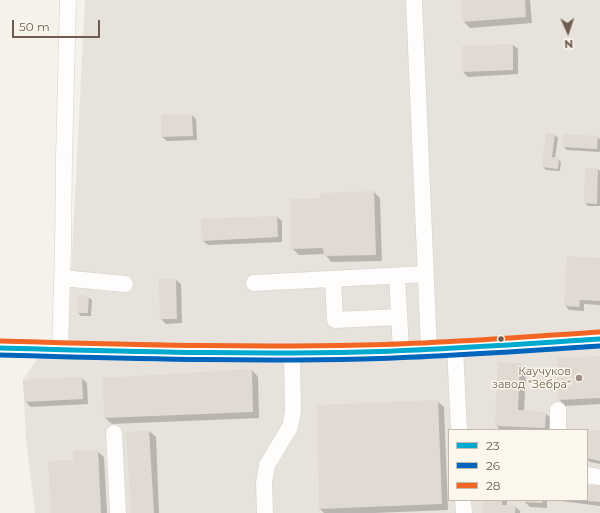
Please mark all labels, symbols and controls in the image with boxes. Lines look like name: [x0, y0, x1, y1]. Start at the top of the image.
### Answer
scale bar: [14, 12, 102, 38]
north arrow: [548, 12, 588, 52]
text: 50 m: [19, 19, 50, 34]
text: N: [564, 37, 573, 51]
unlabelled marker: [496, 334, 506, 344]
place label: Каучуков завод "Зебра": [492, 365, 571, 391]
marker: Каучуков завод "Зебра": [574, 373, 584, 383]
legend: [448, 429, 588, 501]
text: 23: [486, 438, 500, 453]
text: 26: [486, 458, 500, 473]
text: 28: [486, 478, 500, 493]

